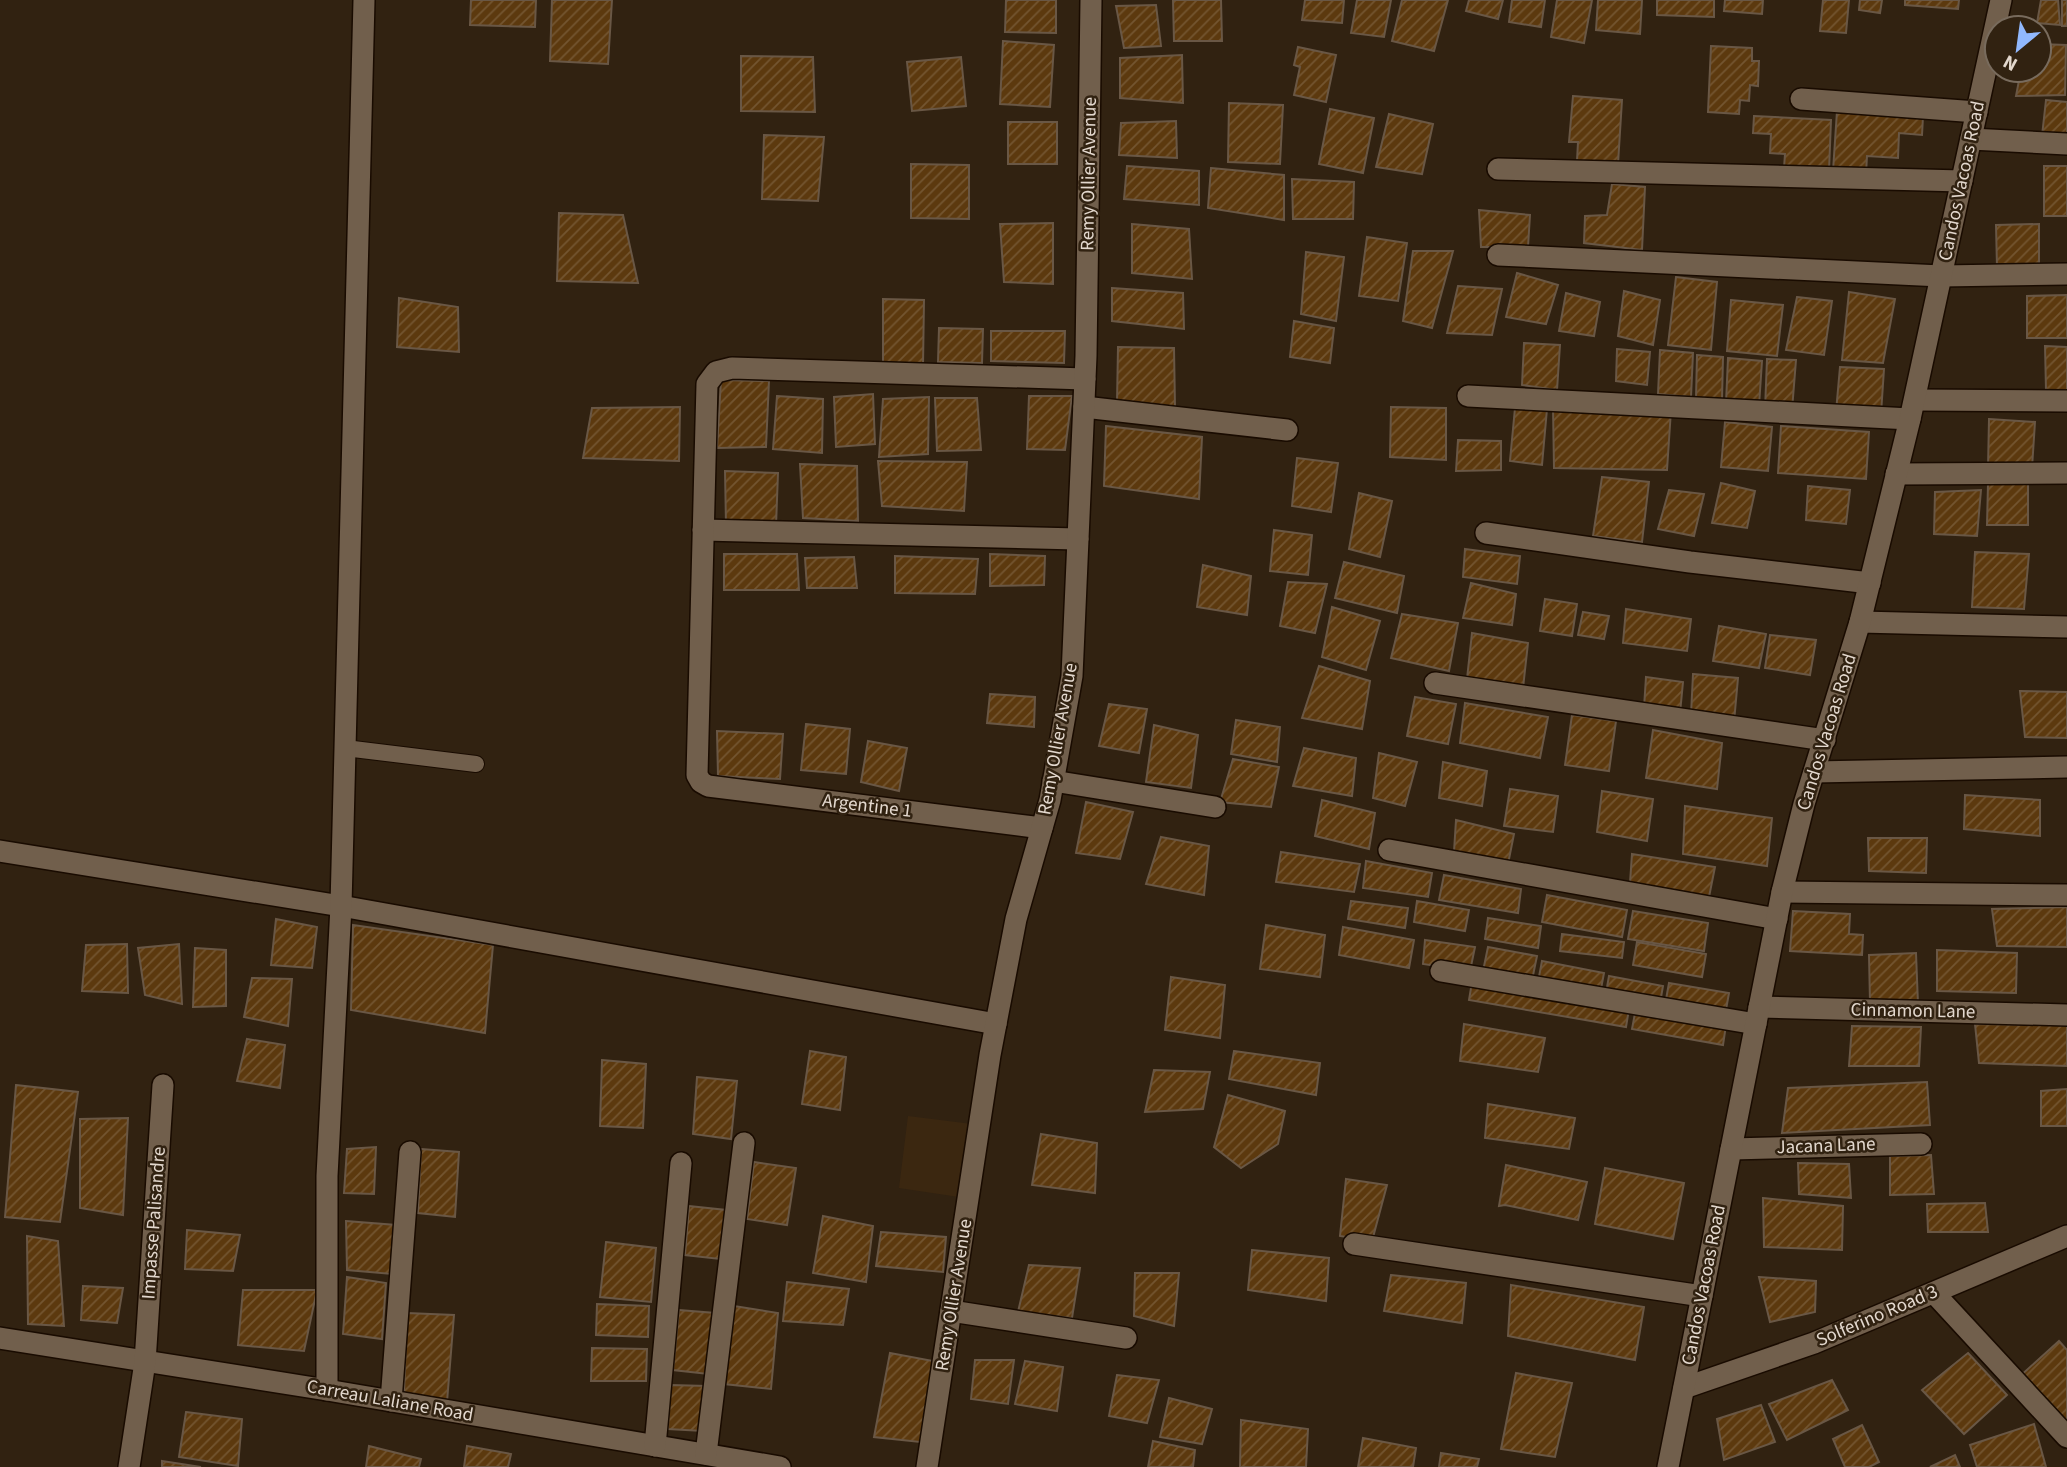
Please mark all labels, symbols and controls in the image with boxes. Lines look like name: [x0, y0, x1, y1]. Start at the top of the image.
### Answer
north arrow: [1983, 14, 2053, 84]
text: N: [1998, 48, 2023, 77]
street label: Remy Ollier Avenue: [1074, 97, 1104, 251]
street label: Candos Vacoas Road: [1932, 99, 1992, 263]
street label: Candos Vacoas Road: [1790, 650, 1864, 814]
street label: Remy Ollier Avenue: [1031, 661, 1085, 817]
street label: Argentine 1: [821, 787, 913, 825]
street label: Cinnamon Lane: [1850, 996, 1976, 1026]
street label: Jacana Lane: [1776, 1131, 1876, 1161]
street label: Impasse Palisandre: [135, 1146, 173, 1300]
street label: Candos Vacoas Road: [1675, 1203, 1733, 1367]
street label: Remy Ollier Avenue: [929, 1217, 979, 1373]
street label: Solferino Road 3: [1812, 1278, 1942, 1354]
street label: Carreau Laliane Road: [305, 1373, 475, 1429]

